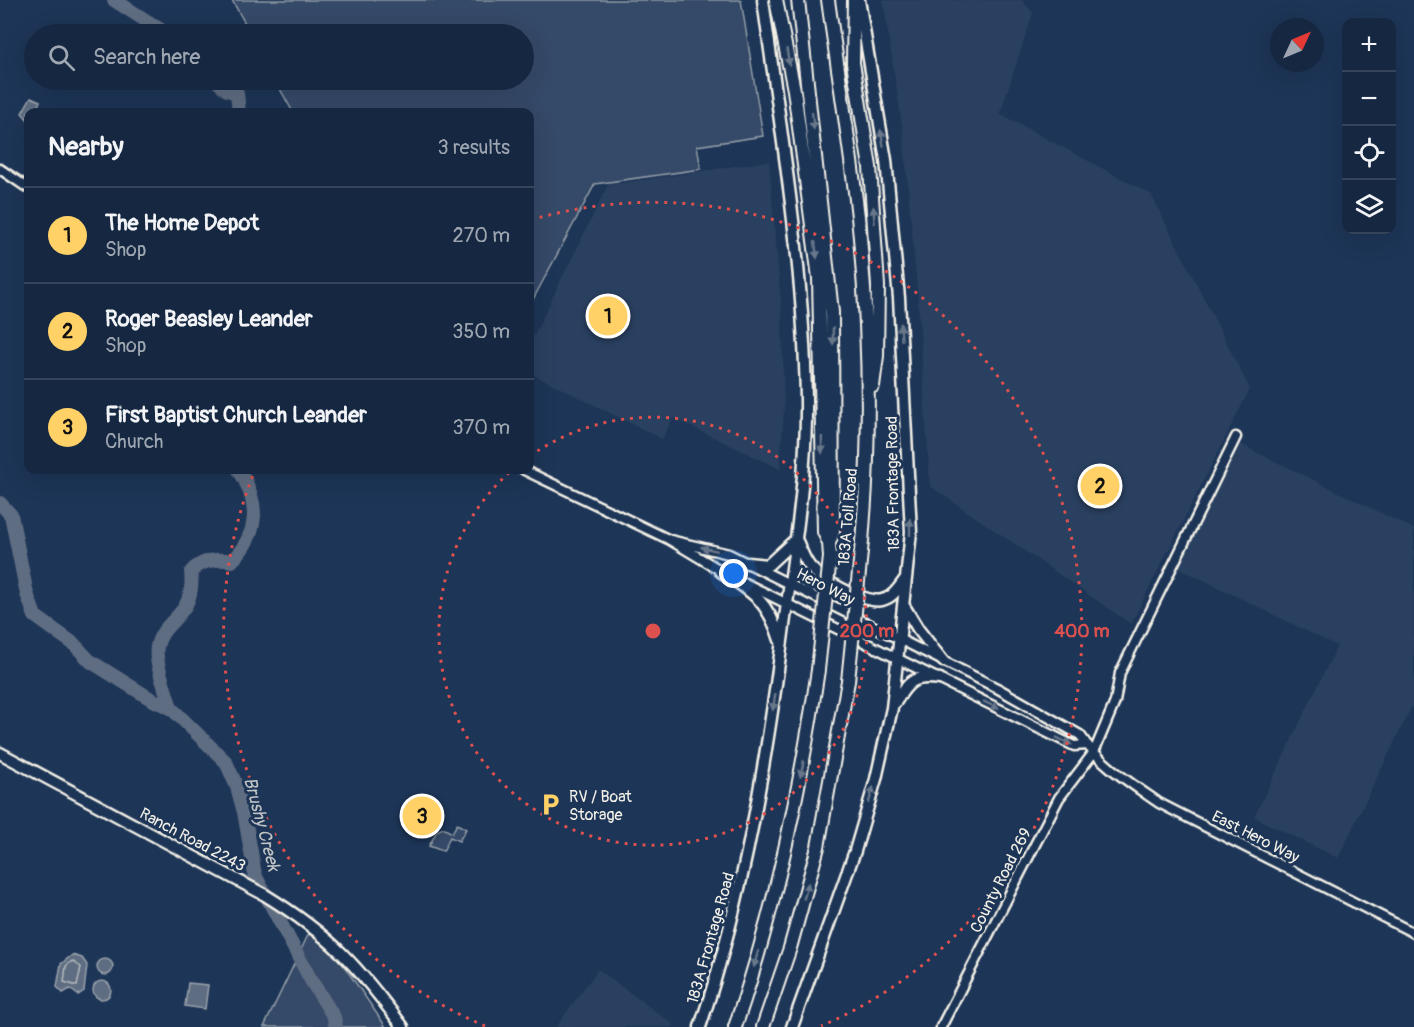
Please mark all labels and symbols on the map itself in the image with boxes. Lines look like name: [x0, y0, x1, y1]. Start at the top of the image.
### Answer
north arrow: [1270, 18, 1324, 72]
one-way arrow: [784, 48, 793, 67]
one-way arrow: [808, 111, 818, 130]
one-way arrow: [878, 128, 887, 147]
one-way arrow: [869, 205, 878, 224]
one-way arrow: [811, 241, 821, 260]
pin: 1: [588, 294, 628, 338]
one-way arrow: [896, 323, 905, 342]
one-way arrow: [828, 326, 837, 345]
street label: 183A Frontage Road: [882, 416, 904, 552]
one-way arrow: [817, 435, 827, 454]
pin: 2: [1080, 464, 1120, 508]
street label: 183A Toll Road: [834, 467, 862, 567]
one-way arrow: [905, 517, 915, 536]
one-way arrow: [700, 544, 718, 554]
your location: [719, 559, 748, 588]
street label: Hero Way: [793, 564, 858, 610]
text: 200 m: [840, 620, 894, 643]
text: 400 m: [1055, 620, 1109, 643]
centre of rings: [643, 621, 663, 641]
one-way arrow: [769, 693, 778, 712]
one-way arrow: [983, 701, 1000, 710]
one-way arrow: [1056, 737, 1073, 746]
one-way arrow: [796, 760, 806, 778]
water label: Brushy Creek: [238, 775, 285, 875]
one-way arrow: [867, 786, 876, 804]
place label: RV / Boat Storage: [569, 787, 632, 825]
parking icon: RV / Boat Storage: [538, 792, 564, 818]
pin: 3: [402, 794, 442, 838]
street label: Ranch Road 2243: [136, 804, 249, 876]
street label: East Hero Way: [1208, 806, 1303, 868]
street label: County Road 269: [966, 825, 1036, 936]
street label: 183A Frontage Road: [683, 870, 739, 1006]
one-way arrow: [802, 882, 811, 900]
one-way arrow: [751, 950, 760, 968]

